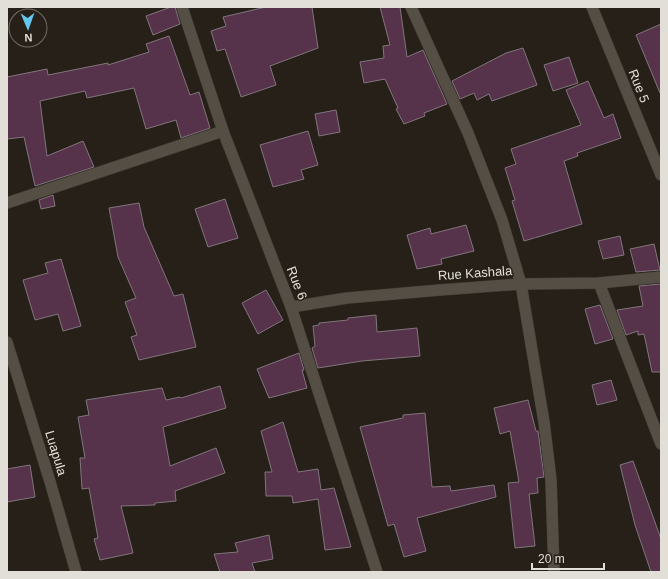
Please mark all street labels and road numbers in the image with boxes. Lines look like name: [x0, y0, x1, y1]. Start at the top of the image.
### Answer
street label: Rue 5: [626, 67, 652, 105]
street label: Rue Kashala: [437, 263, 513, 283]
street label: Rue 6: [284, 264, 310, 302]
street label: Luapula: [42, 429, 70, 478]

